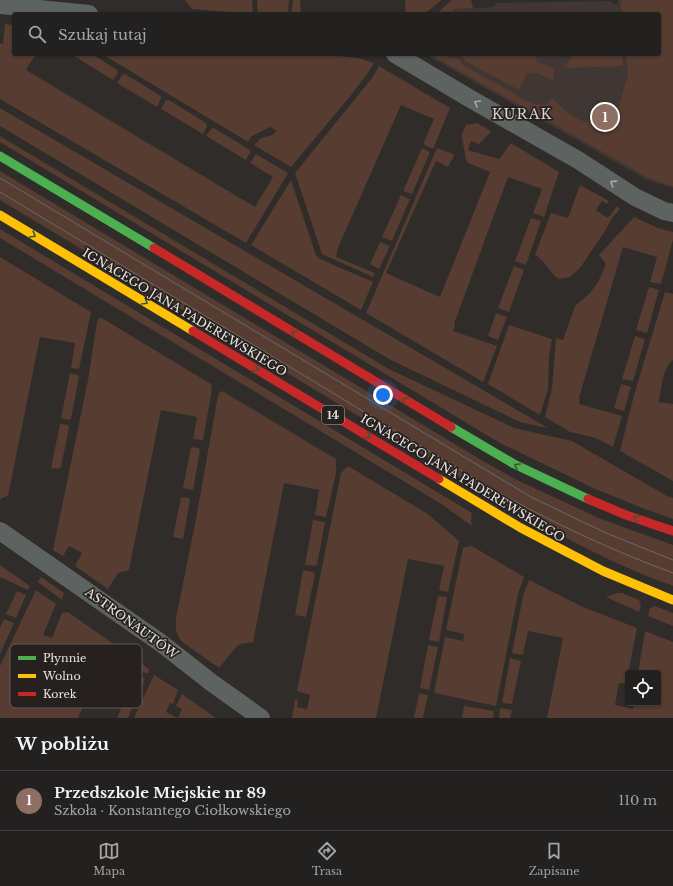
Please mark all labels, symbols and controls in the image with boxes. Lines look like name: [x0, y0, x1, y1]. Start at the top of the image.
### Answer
search box: [12, 12, 661, 56]
icon: search: [26, 23, 48, 45]
text: Szukaj tutaj: [58, 25, 147, 44]
one-way arrow: [474, 101, 481, 108]
pin: 1: [592, 102, 618, 132]
district label: KURAK: [492, 105, 552, 123]
one-way arrow: [610, 180, 617, 188]
one-way arrow: [29, 230, 36, 237]
street label: IGNACEGO JANA PADEREWSKIEGO: [80, 245, 290, 379]
one-way arrow: [141, 297, 148, 305]
one-way arrow: [291, 331, 298, 338]
one-way arrow: [252, 364, 259, 372]
your location: [373, 385, 393, 405]
one-way arrow: [402, 398, 409, 405]
road number: 14: [322, 406, 344, 424]
street label: IGNACEGO JANA PADEREWSKIEGO: [358, 411, 568, 545]
one-way arrow: [364, 431, 371, 439]
one-way arrow: [514, 463, 522, 470]
one-way arrow: [633, 515, 640, 523]
street label: ASTRONAUTÓW: [82, 583, 183, 662]
legend: [10, 644, 142, 708]
text: Płynnie: [43, 651, 86, 665]
text: Wolno: [42, 669, 81, 683]
map controls: [625, 670, 661, 706]
button: locate: [625, 670, 661, 706]
text: Korek: [43, 687, 77, 701]
text: W pobliżu: [16, 734, 109, 755]
text: Przedszkole Miejskie nr 89: [54, 783, 266, 802]
text: 1: [26, 792, 32, 809]
text: 110 m: [618, 792, 657, 809]
text: Szkoła · Konstantego Ciołkowskiego: [54, 802, 291, 819]
tab: Mapa: [93, 840, 125, 878]
tab: Trasa: [312, 840, 342, 878]
tab: Zapisane: [529, 840, 580, 878]

